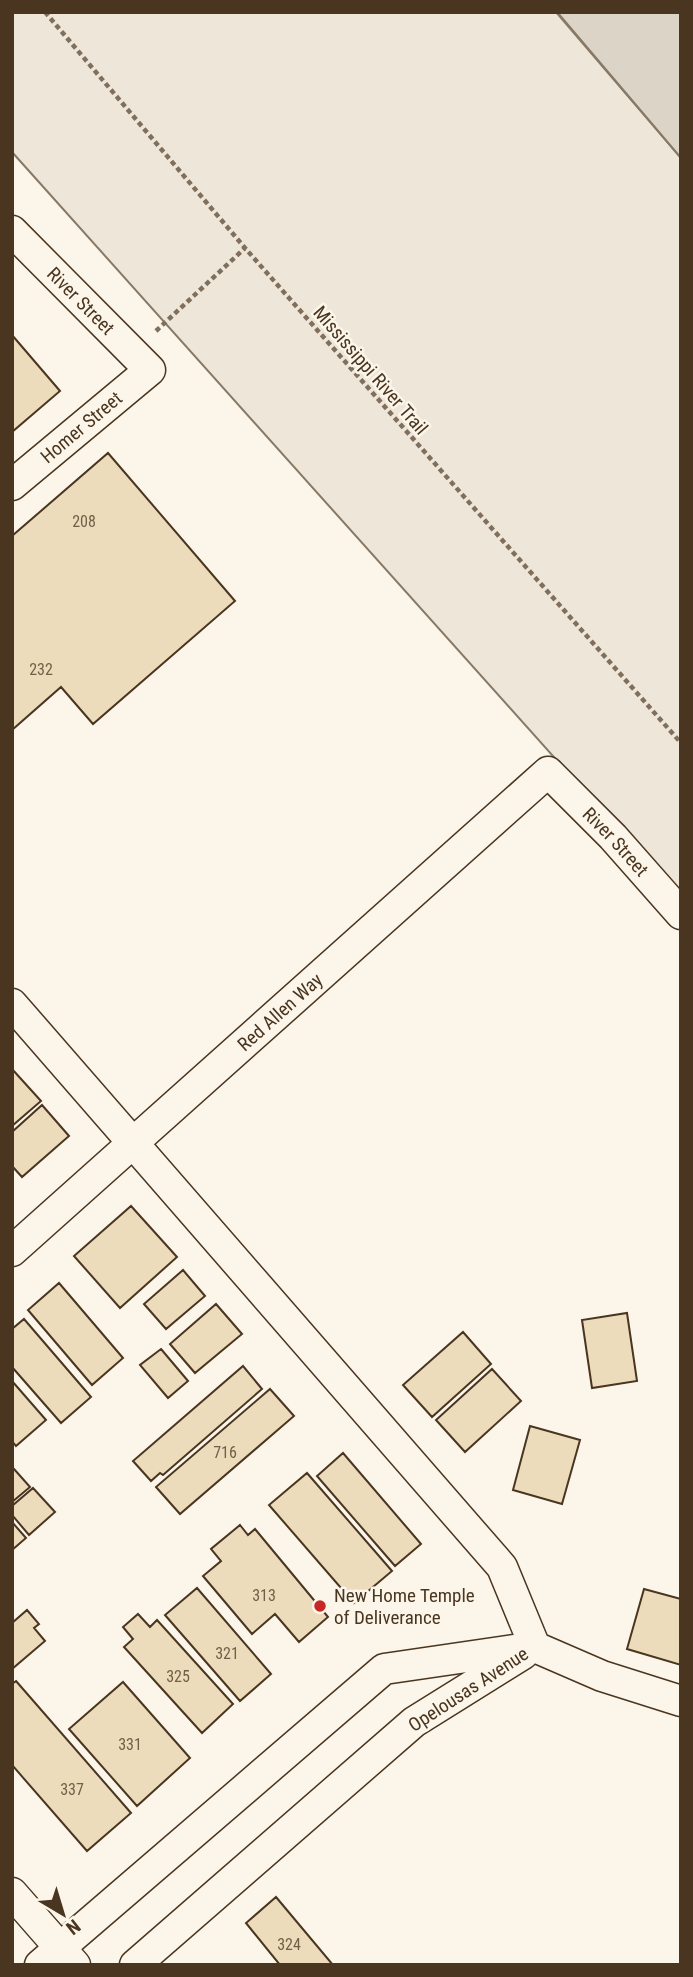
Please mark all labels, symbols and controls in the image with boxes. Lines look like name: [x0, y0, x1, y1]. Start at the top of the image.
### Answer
street label: River Street: [42, 262, 119, 340]
street label: Mississippi River Trail: [308, 301, 433, 439]
street label: Homer Street: [36, 387, 127, 468]
house number: 208: [72, 512, 96, 531]
house number: 232: [29, 660, 53, 679]
street label: River Street: [578, 802, 653, 881]
street label: Red Allen Way: [233, 968, 327, 1056]
house number: 716: [213, 1443, 237, 1462]
place label: New Home Temple of Deliverance: [334, 1584, 475, 1629]
house number: 313: [252, 1586, 276, 1605]
marker: New Home Temple of Deliverance: [312, 1598, 328, 1614]
street label: Opelousas Avenue: [404, 1642, 533, 1737]
house number: 321: [215, 1644, 239, 1663]
house number: 325: [166, 1667, 190, 1686]
house number: 331: [118, 1735, 142, 1754]
house number: 337: [60, 1780, 84, 1799]
north arrow: [28, 1879, 98, 1949]
text: N: [61, 1914, 85, 1940]
house number: 324: [277, 1935, 301, 1954]

